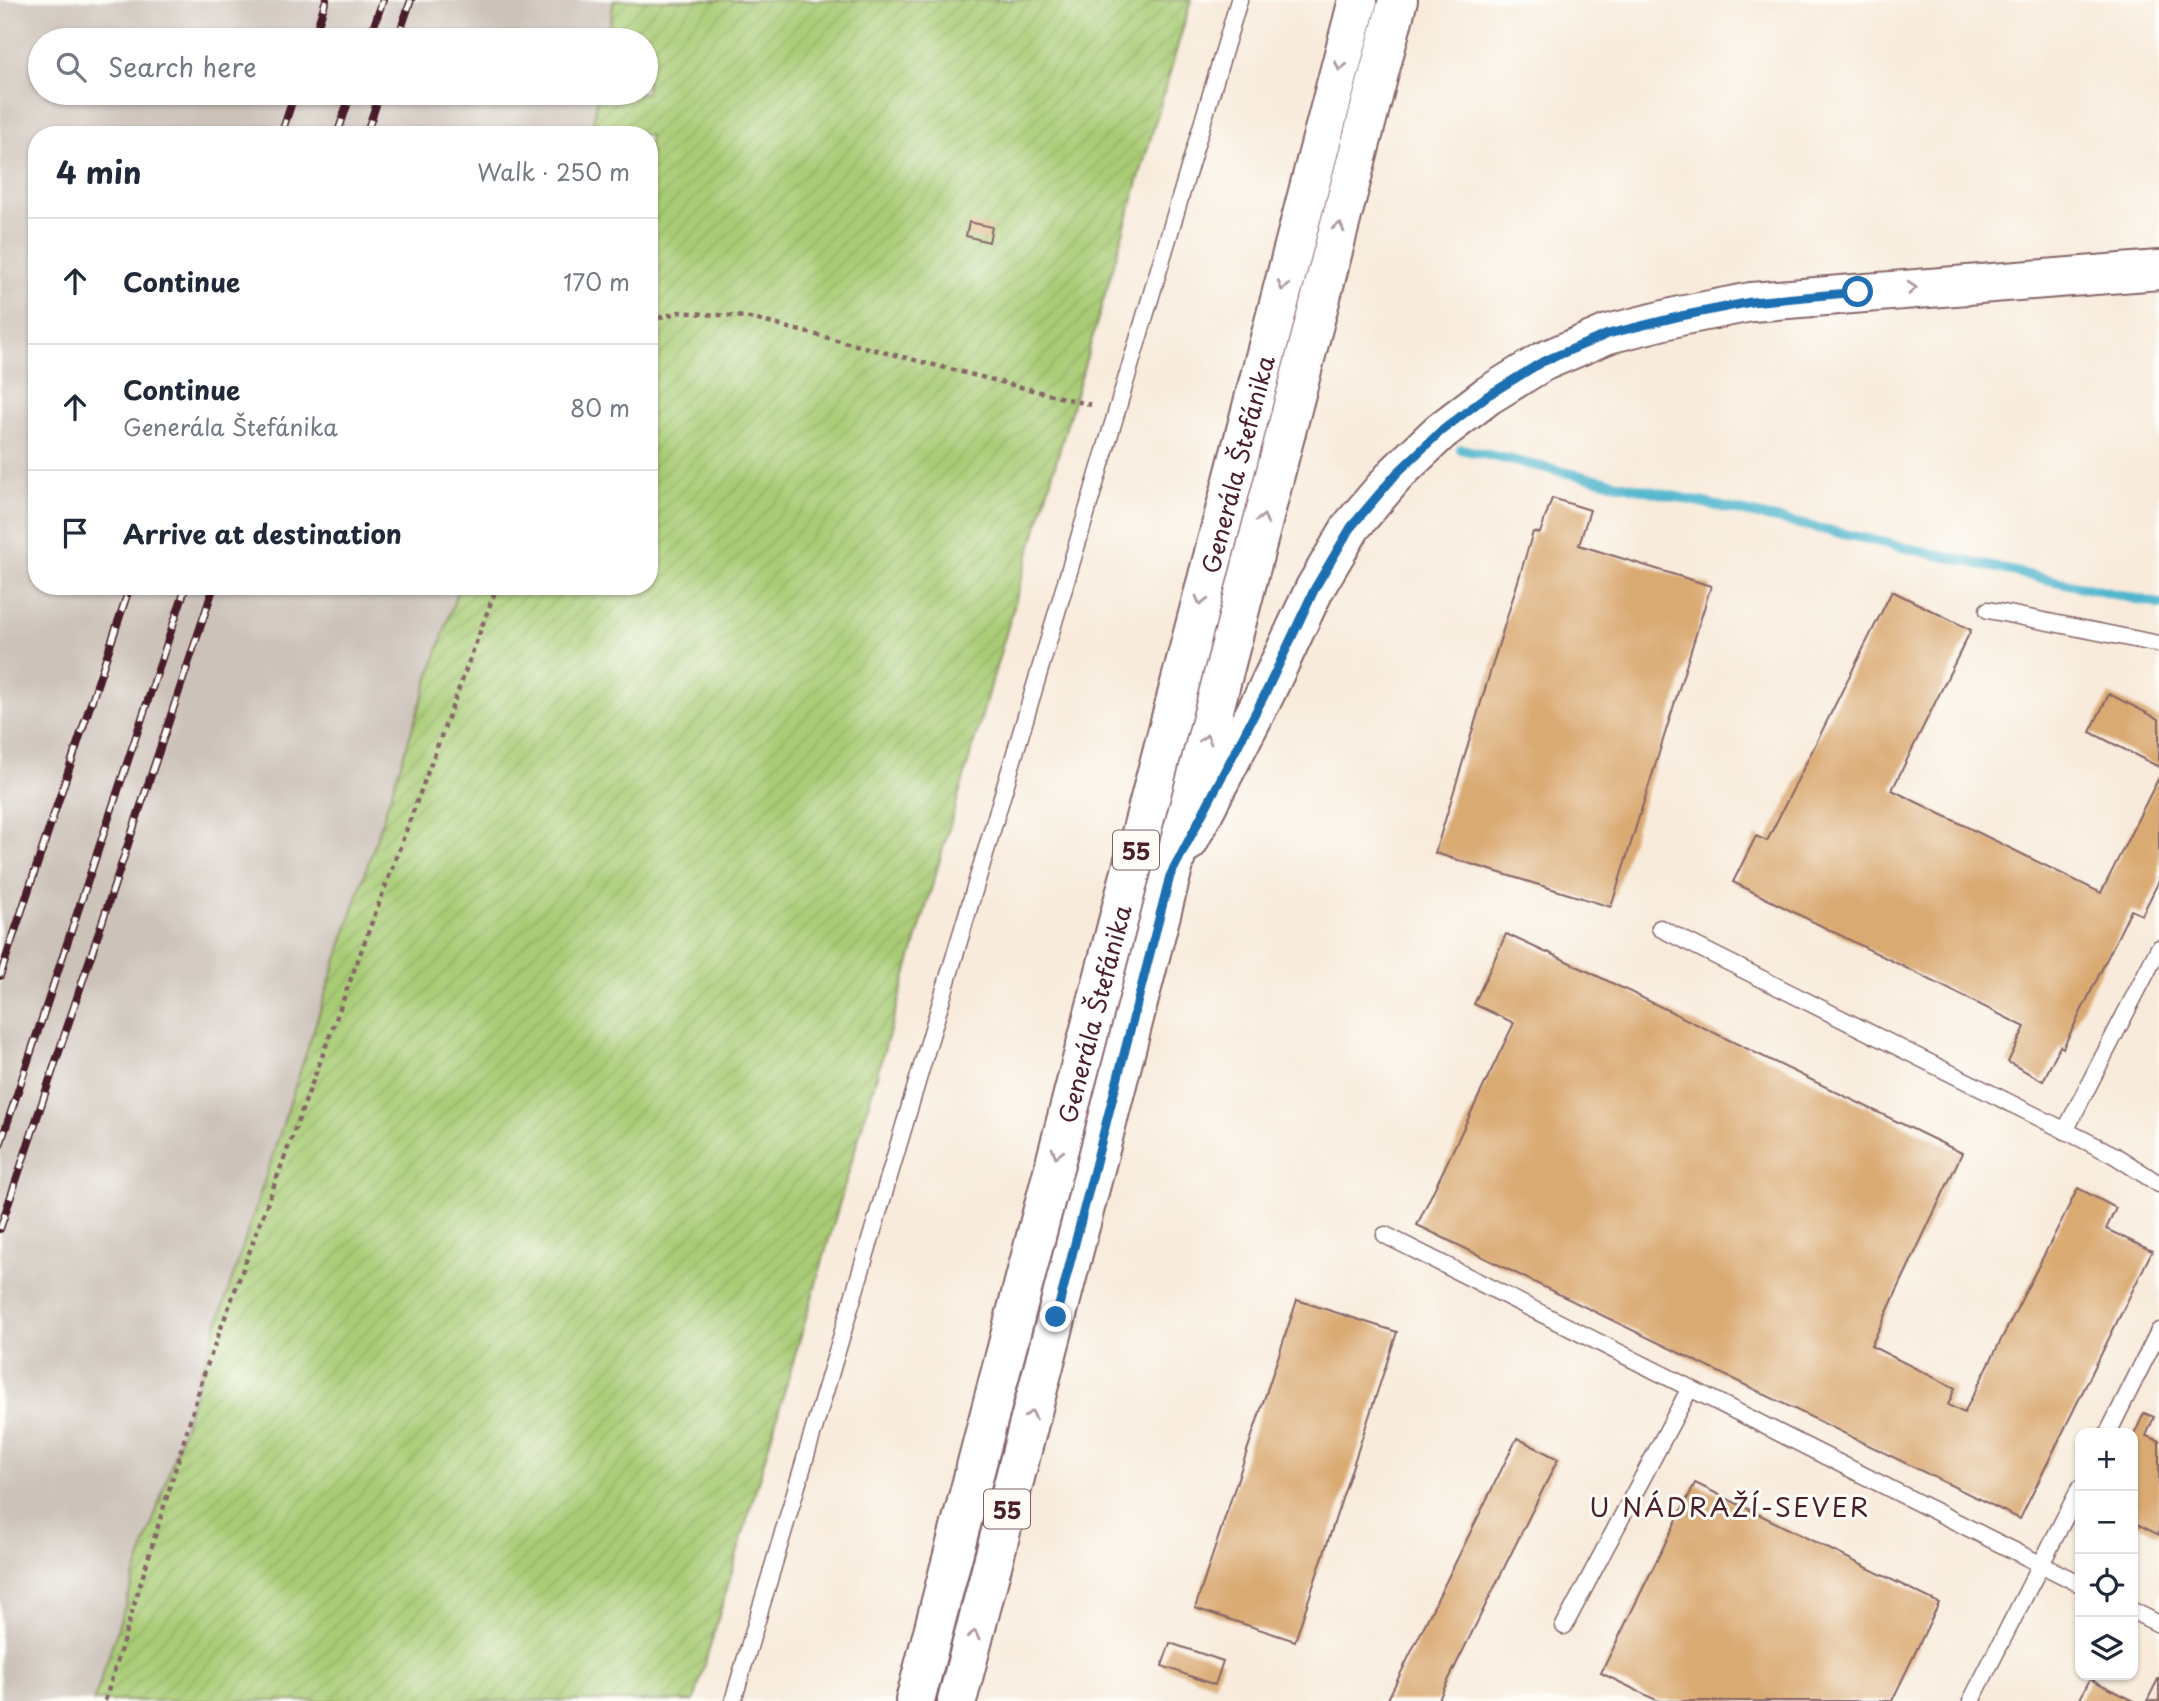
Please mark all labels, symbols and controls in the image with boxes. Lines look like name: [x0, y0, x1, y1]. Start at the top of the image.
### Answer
search box: [28, 28, 658, 105]
text: Search here: [108, 47, 257, 86]
icon: search: [52, 48, 90, 86]
one-way arrow: [1334, 60, 1348, 72]
text: 4 min: [56, 149, 142, 194]
text: Walk · 250 m: [477, 154, 630, 189]
one-way arrow: [1331, 222, 1345, 234]
icon: ahead: [56, 262, 94, 300]
text: Continue: [123, 262, 240, 301]
text: 170 m: [563, 264, 630, 299]
route start: [1842, 276, 1873, 307]
one-way arrow: [1277, 280, 1291, 292]
one-way arrow: [1907, 281, 1918, 296]
street label: Generála Štefánika: [1191, 351, 1283, 577]
text: Continue: [123, 370, 240, 409]
icon: ahead: [56, 388, 94, 426]
text: 80 m: [570, 390, 630, 425]
text: Generála Štefánika: [123, 409, 338, 444]
one-way arrow: [1255, 513, 1269, 525]
icon: arrive: [56, 514, 94, 552]
text: Arrive at destination: [123, 514, 402, 553]
one-way arrow: [1195, 595, 1209, 607]
one-way arrow: [1198, 733, 1212, 745]
road number: 55: [1113, 830, 1159, 870]
street label: Generála Štefánika: [1048, 901, 1140, 1127]
one-way arrow: [1051, 1147, 1065, 1159]
route end: [1040, 1301, 1071, 1332]
one-way arrow: [1023, 1409, 1037, 1421]
map controls: [2075, 1428, 2138, 1680]
button: +: [2075, 1428, 2138, 1491]
district label: U NÁDRAŽÍ-SEVER: [1589, 1487, 1871, 1526]
road number: 55: [984, 1490, 1030, 1528]
button: −: [2075, 1491, 2138, 1554]
button: locate: [2075, 1554, 2138, 1617]
button: layers: [2075, 1617, 2138, 1680]
one-way arrow: [966, 1629, 980, 1641]

